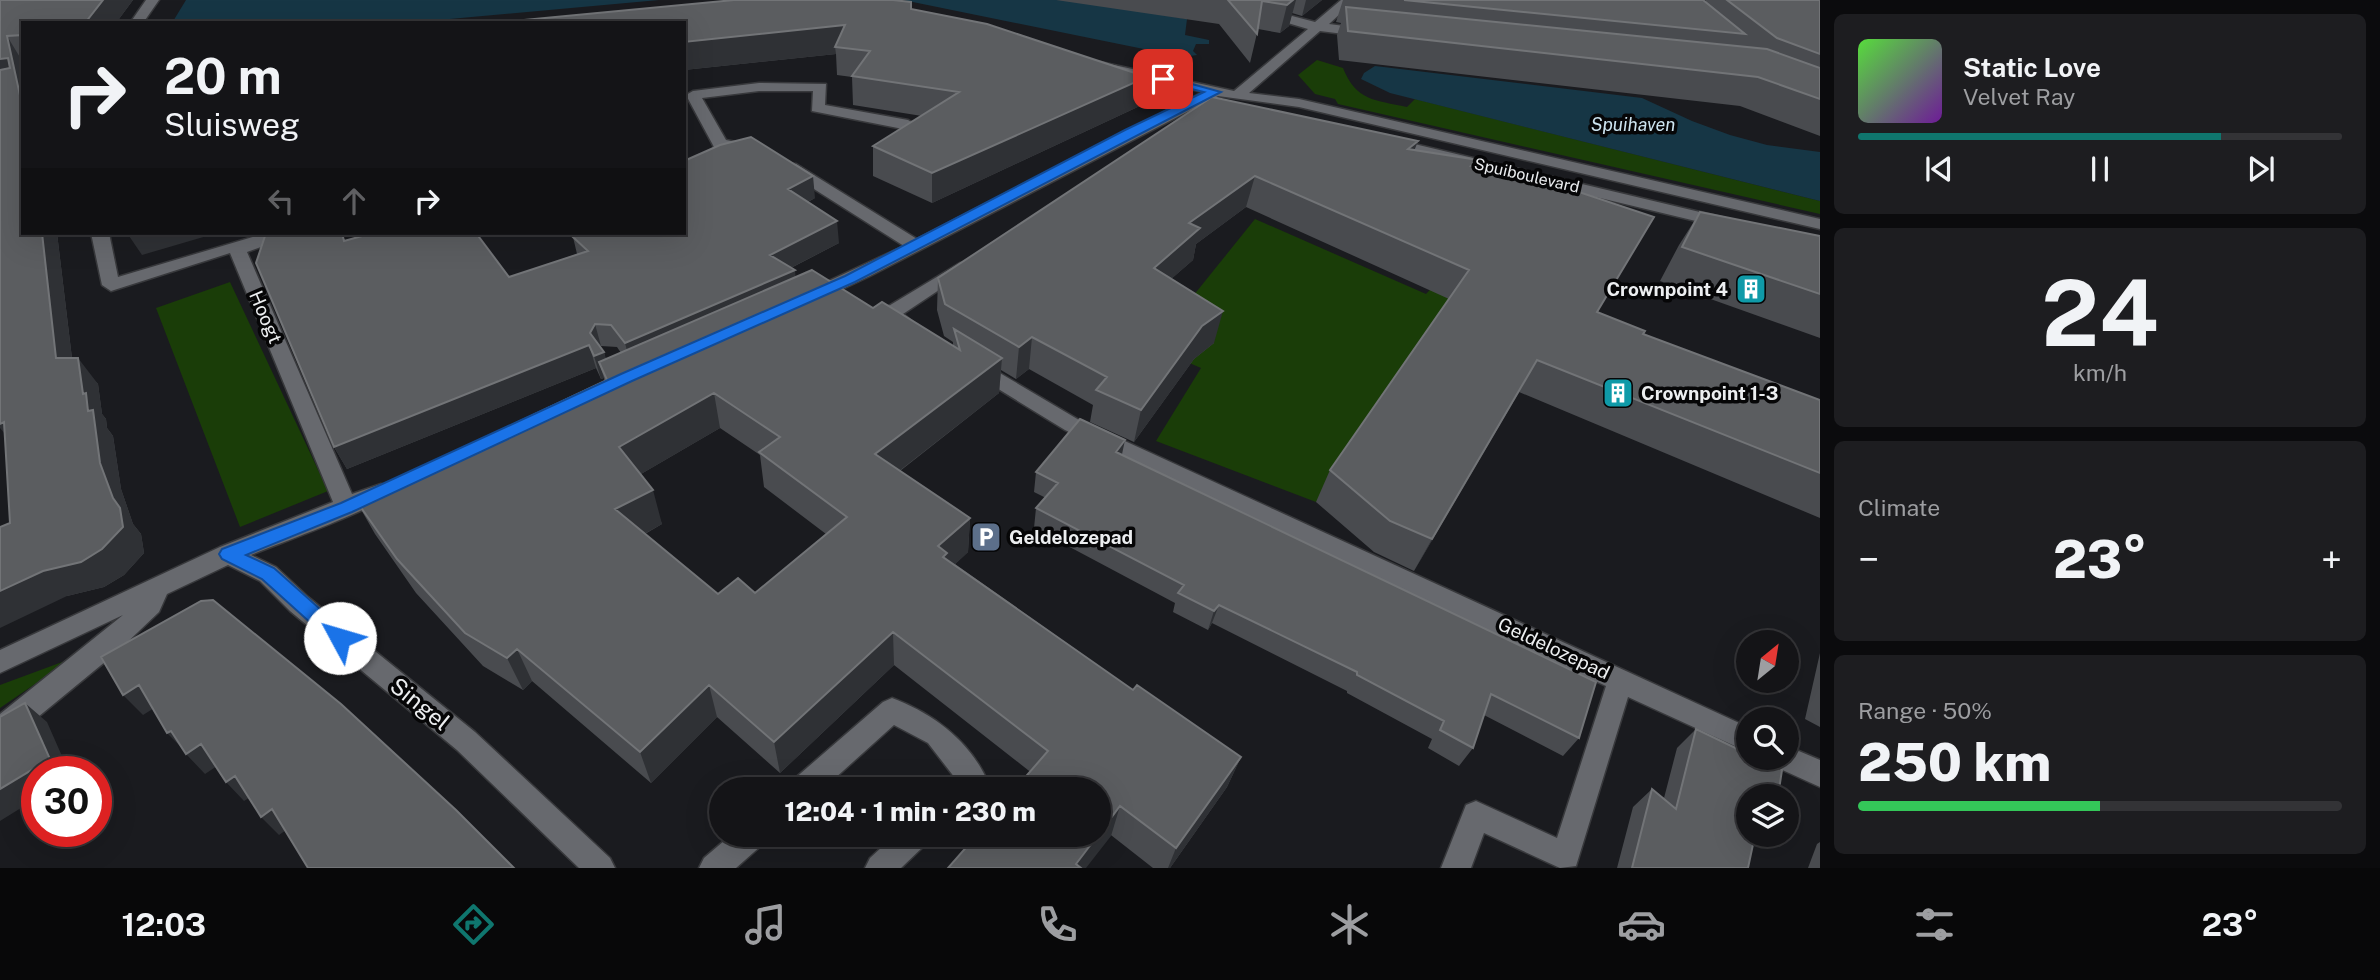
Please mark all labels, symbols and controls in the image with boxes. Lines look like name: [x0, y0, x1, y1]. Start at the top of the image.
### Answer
text: 20 m: [164, 47, 282, 105]
icon: right: [49, 49, 140, 140]
pin: [1133, 49, 1193, 109]
text: Static Love: [1963, 52, 2101, 83]
icon: arrive: [1144, 60, 1182, 98]
text: Velvet Ray: [1963, 83, 2075, 110]
text: Sluisweg: [164, 106, 300, 143]
water label: Spuihaven: [1591, 114, 1675, 135]
icon: previous: [1920, 150, 1958, 188]
icon: pause: [2081, 150, 2119, 188]
icon: next: [2242, 150, 2280, 188]
street label: Spuiboulevard: [1472, 154, 1581, 197]
icon: left: [262, 182, 300, 220]
icon: ahead: [335, 182, 373, 220]
icon: right: [408, 182, 446, 220]
text: 24: [2041, 260, 2159, 366]
building icon: Crownpoint 4: [1734, 272, 1768, 306]
place label: Crownpoint 4: [1606, 278, 1728, 300]
street label: Hoogt: [245, 287, 287, 347]
text: km/h: [2073, 359, 2127, 386]
building icon: Crownpoint 1-3: [1601, 376, 1635, 410]
place label: Crownpoint 1-3: [1641, 382, 1778, 404]
text: Climate: [1858, 494, 1940, 521]
parking icon: Geldelozepad: [969, 520, 1003, 554]
place label: Geldelozepad: [1009, 526, 1133, 548]
text: 23°: [2053, 529, 2147, 590]
text: −: [1858, 537, 1879, 582]
text: +: [2321, 537, 2342, 582]
position arrow: [303, 601, 377, 675]
street label: Geldelozepad: [1495, 613, 1613, 683]
north arrow: [1736, 630, 1799, 693]
map controls: [1736, 630, 1799, 847]
street label: Singel: [385, 672, 455, 736]
text: Range · 50%: [1858, 697, 1992, 724]
button: search: [1736, 707, 1799, 770]
text: 250 km: [1858, 732, 2051, 793]
speed limit sign: 30: [21, 756, 112, 847]
button: layers: [1736, 784, 1799, 847]
text: 12:04 · 1 min · 230 m: [784, 796, 1036, 827]
icon: directions: [449, 900, 498, 949]
icon: music: [741, 900, 790, 949]
icon: phone: [1033, 900, 1082, 949]
icon: climate: [1325, 900, 1374, 949]
icon: car: [1617, 900, 1666, 949]
icon: filters: [1910, 900, 1959, 949]
text: 12:03: [122, 906, 206, 943]
text: 23°: [2202, 906, 2258, 943]

